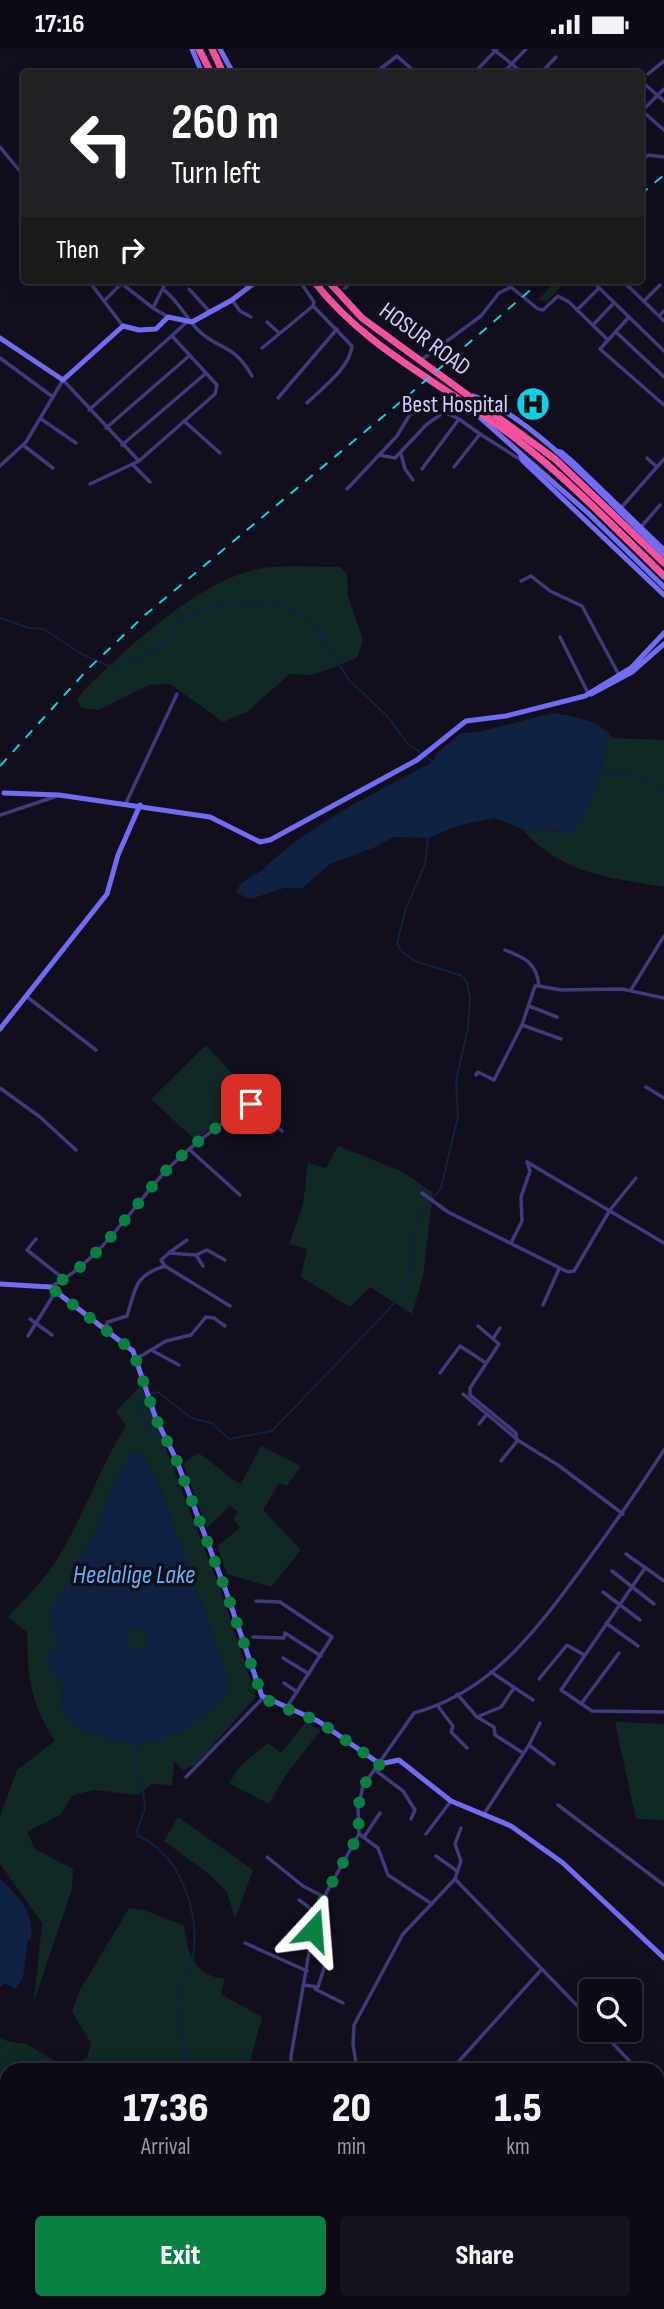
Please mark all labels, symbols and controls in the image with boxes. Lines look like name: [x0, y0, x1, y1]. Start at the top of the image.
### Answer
text: 17:16: [35, 9, 84, 40]
text: 260 m: [171, 94, 279, 153]
icon: left: [56, 98, 147, 189]
text: Turn left: [171, 154, 261, 193]
icon: right: [113, 231, 151, 269]
text: Then: [56, 235, 99, 266]
street label: HOSUR ROAD: [374, 296, 476, 382]
hospital icon: Best Hospital: [514, 385, 552, 423]
place label: Best Hospital: [402, 390, 508, 419]
pin: [221, 1074, 281, 1134]
icon: arrive: [232, 1085, 270, 1123]
water label: Heelalige Lake: [73, 1560, 195, 1591]
position arrow: [276, 1893, 350, 1967]
map controls: [579, 1979, 642, 2042]
button: search: [579, 1979, 642, 2042]
text: 17:36: [123, 2083, 209, 2134]
text: 20: [332, 2083, 371, 2134]
text: 1.5: [494, 2083, 542, 2134]
text: Arrival: [141, 2133, 191, 2161]
text: min: [337, 2133, 366, 2161]
text: km: [506, 2133, 530, 2161]
button: Exit: [35, 2216, 326, 2296]
button: Share: [340, 2216, 630, 2296]

